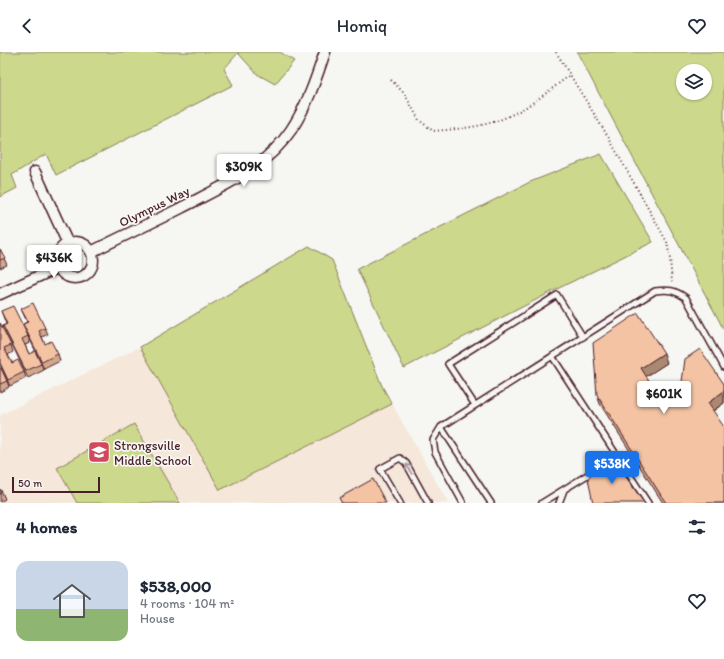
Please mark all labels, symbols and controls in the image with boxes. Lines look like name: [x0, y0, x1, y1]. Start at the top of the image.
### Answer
icon: back: [16, 15, 38, 37]
text: Homiq: [337, 15, 387, 37]
icon: heart: [686, 15, 708, 37]
map controls: [676, 64, 712, 100]
button: layers: [676, 64, 712, 100]
pin: $309K: [216, 154, 272, 188]
text: $309K: [226, 159, 262, 174]
street label: Olympus Way: [117, 183, 192, 230]
pin: $436K: [26, 245, 82, 279]
text: $436K: [36, 250, 72, 265]
pin: $601K: [636, 381, 692, 415]
text: $601K: [646, 386, 682, 401]
place label: Strongsville Middle School: [114, 438, 192, 468]
school or university icon: Strongsville Middle School: [86, 439, 112, 465]
pin: $538K: [584, 451, 640, 485]
text: $538K: [594, 456, 630, 471]
one-way arrow: [405, 463, 413, 475]
scale bar: [12, 475, 100, 494]
text: 50 m: [18, 477, 42, 490]
icon: filters: [686, 516, 708, 538]
text: 4 homes: [16, 517, 77, 537]
text: $538,000: [140, 576, 212, 596]
icon: home: [48, 577, 96, 625]
icon: heart: [686, 590, 708, 612]
text: 4 rooms · 104 m²: [140, 596, 234, 611]
text: House: [140, 611, 175, 626]

